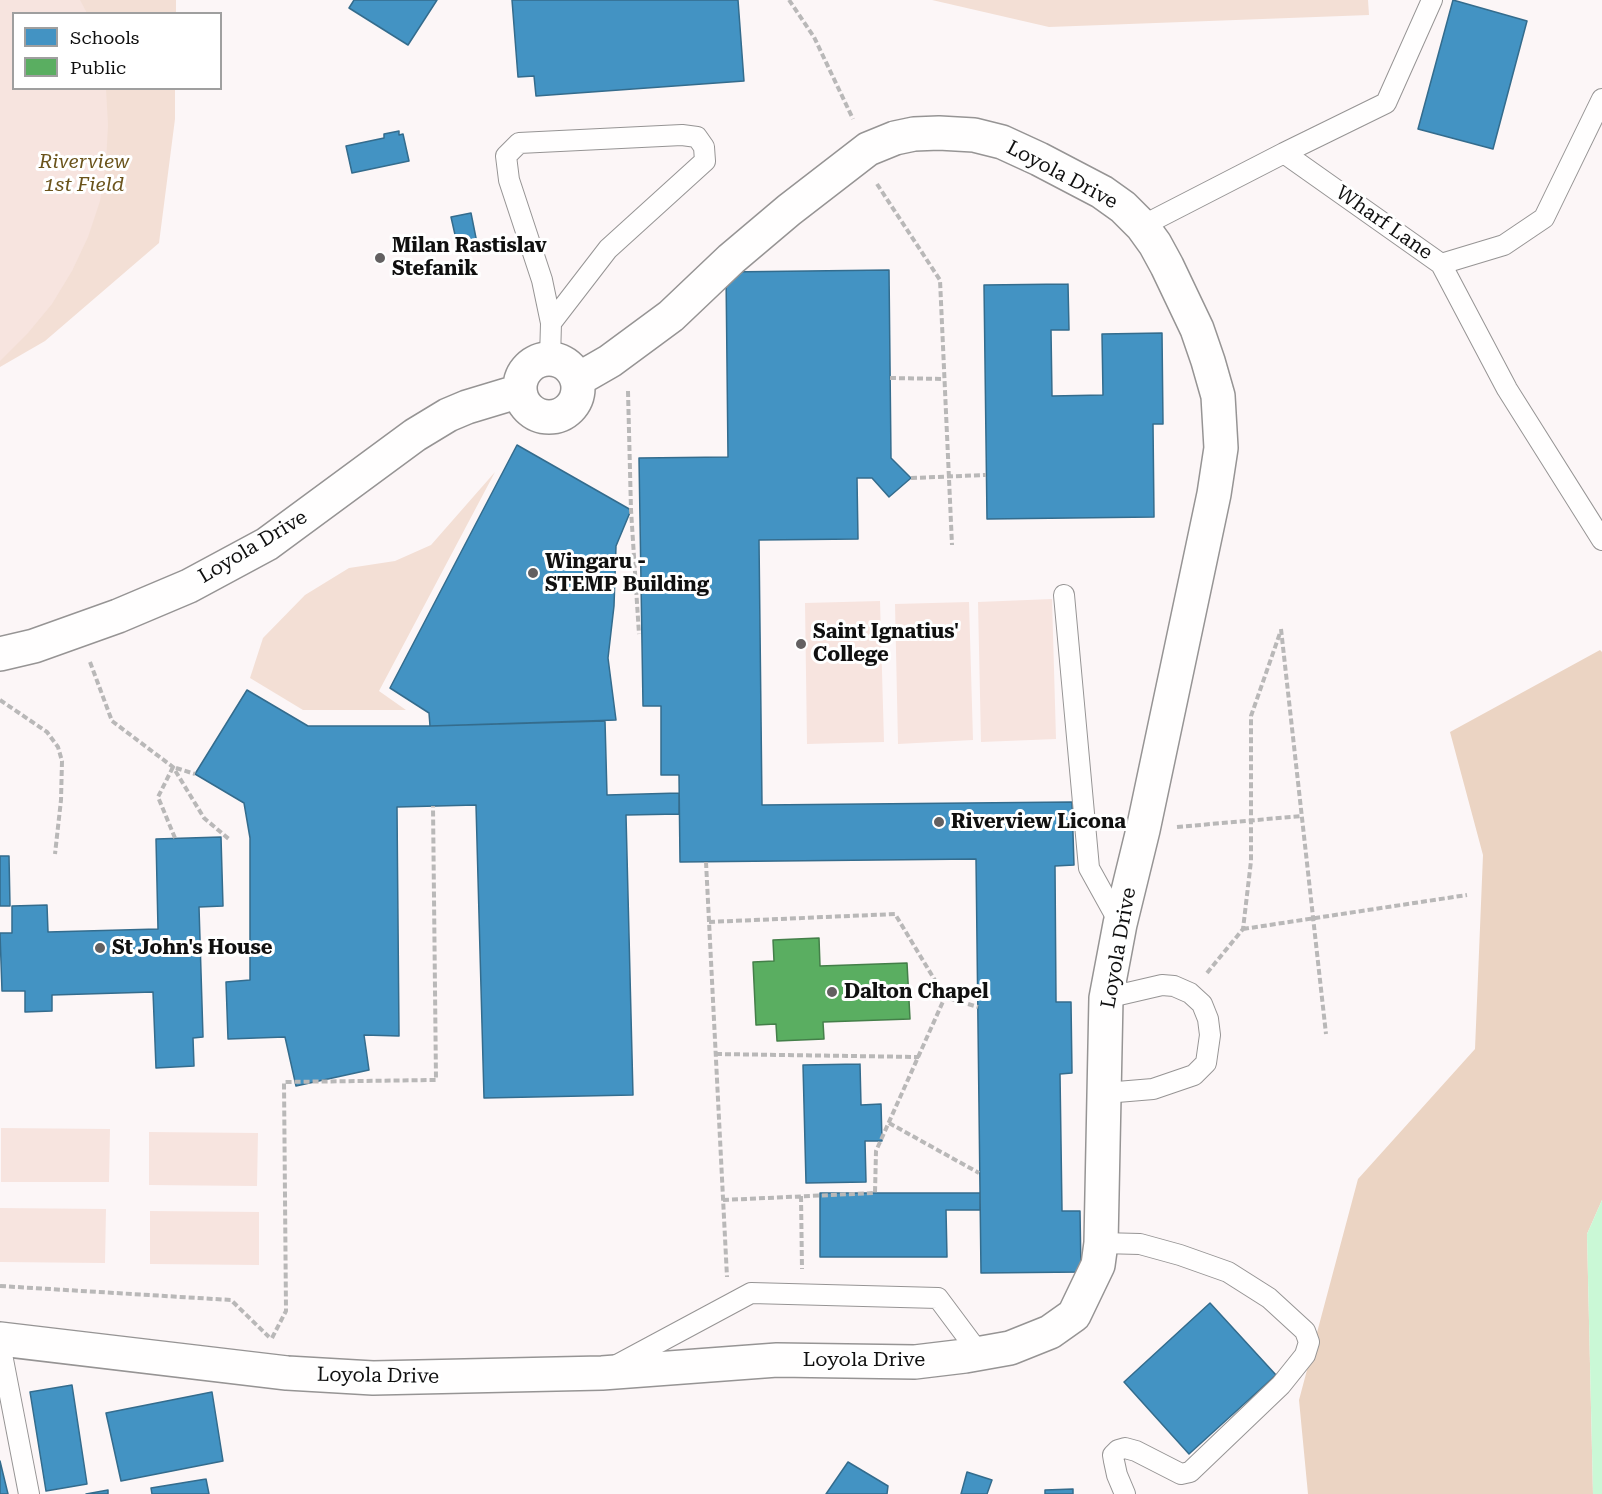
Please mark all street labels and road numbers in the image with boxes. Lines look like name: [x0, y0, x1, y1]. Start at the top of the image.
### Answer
street label: Loyola Drive: [1002, 136, 1122, 214]
street label: Wharf Lane: [1331, 181, 1437, 265]
street label: Loyola Drive: [194, 505, 312, 589]
street label: Loyola Drive: [1097, 886, 1141, 1010]
street label: Loyola Drive: [803, 1348, 925, 1372]
street label: Loyola Drive: [317, 1363, 439, 1389]

